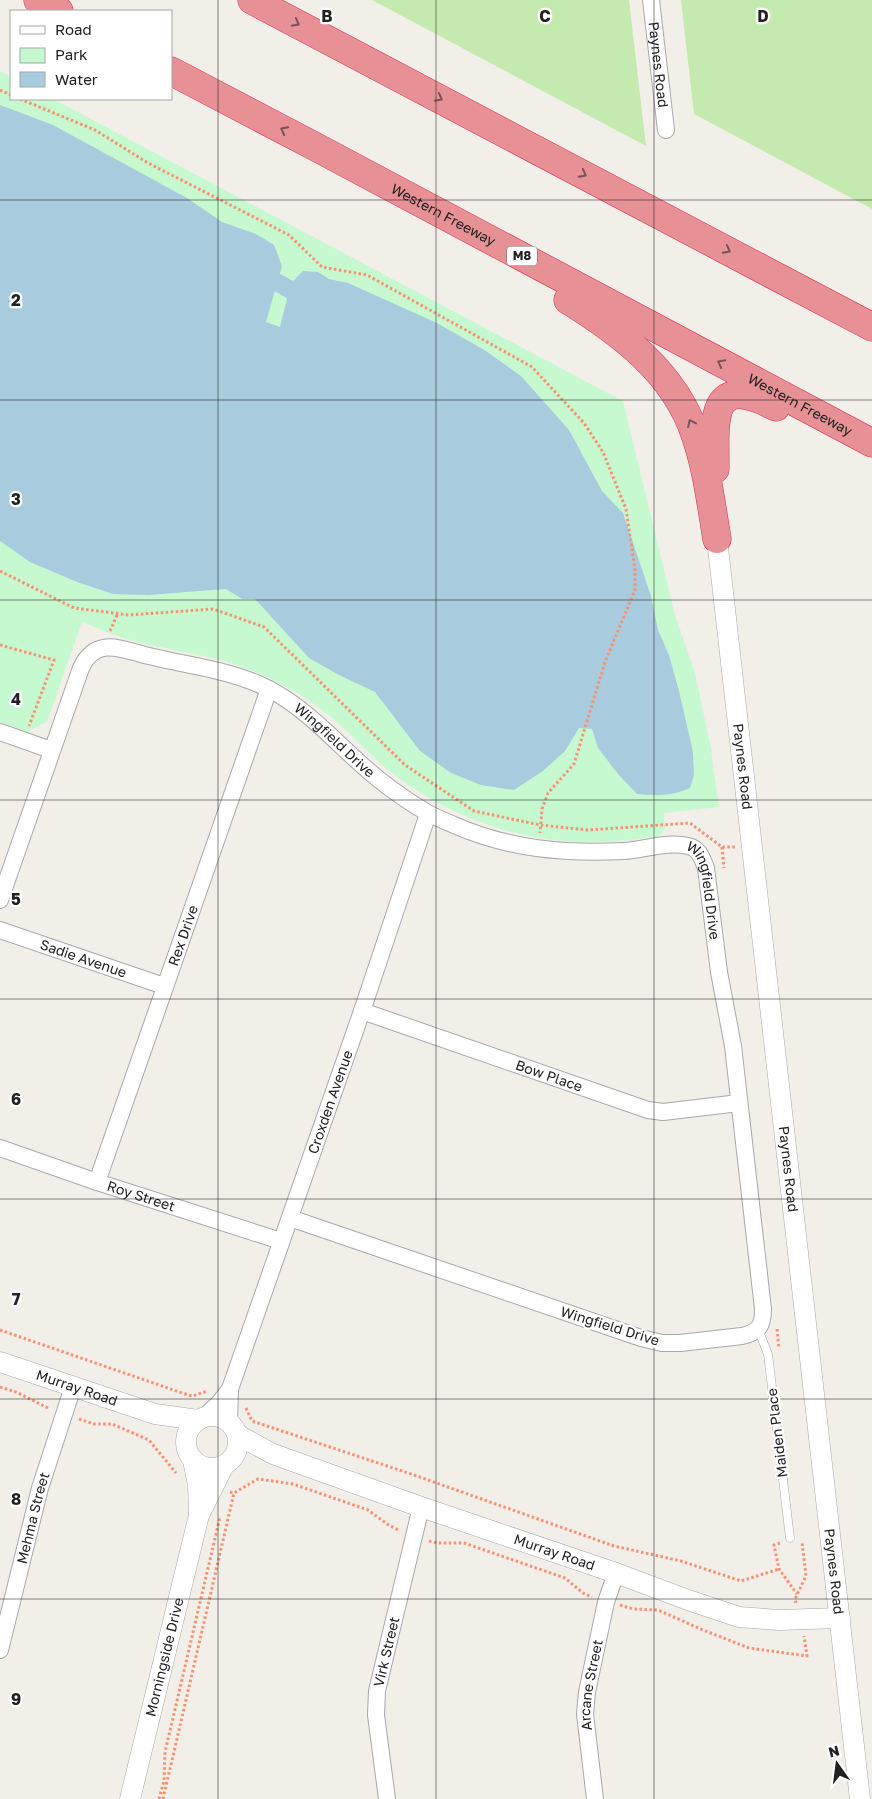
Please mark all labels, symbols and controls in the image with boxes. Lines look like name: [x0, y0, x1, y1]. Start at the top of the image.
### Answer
text: B: [321, 6, 333, 26]
text: C: [539, 6, 551, 26]
text: D: [757, 6, 769, 26]
legend: [10, 10, 172, 100]
one-way arrow: [290, 17, 299, 27]
text: Road: [55, 20, 92, 38]
street label: Paynes Road: [646, 21, 672, 108]
text: Park: [55, 45, 88, 63]
text: Water: [55, 70, 98, 88]
one-way arrow: [434, 92, 443, 102]
one-way arrow: [280, 126, 289, 136]
one-way arrow: [578, 168, 587, 178]
street label: Western Freeway: [388, 180, 499, 249]
one-way arrow: [722, 244, 731, 254]
road number: M8: [507, 247, 537, 266]
text: 2: [11, 290, 21, 310]
one-way arrow: [717, 359, 726, 369]
street label: Western Freeway: [745, 369, 856, 439]
one-way arrow: [687, 420, 697, 429]
text: 3: [11, 489, 21, 509]
text: 4: [11, 689, 21, 709]
street label: Wingfield Drive: [291, 699, 379, 781]
street label: Paynes Road: [730, 723, 757, 810]
street label: Wingfield Drive: [684, 837, 724, 940]
text: 5: [11, 889, 21, 909]
street label: Rex Drive: [164, 903, 201, 968]
street label: Sadie Avenue: [38, 935, 129, 981]
street label: Croxden Avenue: [304, 1048, 356, 1156]
street label: Bow Place: [513, 1056, 585, 1095]
text: 6: [11, 1089, 21, 1109]
street label: Paynes Road: [776, 1125, 802, 1213]
street label: Roy Street: [105, 1177, 177, 1214]
text: 7: [12, 1289, 21, 1309]
street label: Wingfield Drive: [559, 1302, 662, 1349]
street label: Murray Road: [34, 1366, 120, 1409]
street label: Maiden Place: [763, 1387, 790, 1479]
street label: Mehma Street: [13, 1470, 53, 1566]
text: 8: [11, 1489, 21, 1509]
street label: Paynes Road: [821, 1527, 848, 1615]
street label: Murray Road: [512, 1530, 598, 1573]
street label: Morningside Drive: [141, 1596, 187, 1718]
street label: Virk Street: [369, 1615, 402, 1688]
street label: Arcane Street: [576, 1638, 606, 1732]
text: 9: [11, 1689, 21, 1709]
north arrow: [812, 1739, 862, 1789]
text: N: [827, 1741, 841, 1760]

